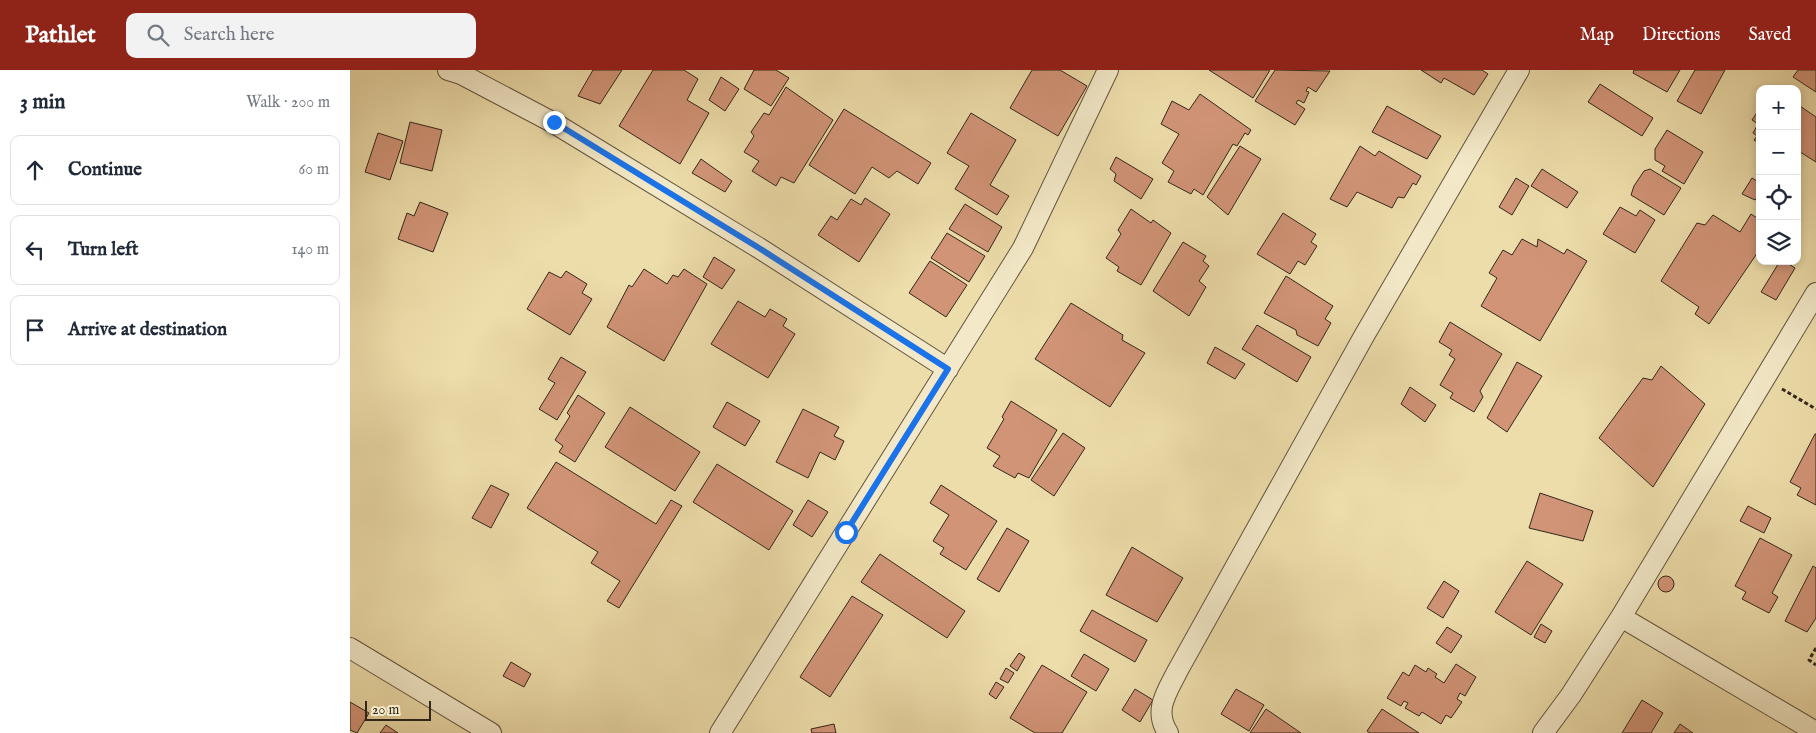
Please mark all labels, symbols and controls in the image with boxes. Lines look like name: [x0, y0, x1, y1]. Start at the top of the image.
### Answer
search box: [126, 13, 476, 58]
text: Pathlet: [25, 20, 96, 51]
icon: search: [144, 21, 172, 49]
text: Search here: [184, 23, 274, 47]
text: Map: [1580, 24, 1614, 47]
text: Directions: [1642, 24, 1720, 47]
text: Saved: [1748, 24, 1791, 47]
map controls: [1756, 85, 1801, 265]
button: +: [1756, 85, 1801, 130]
text: 3 min: [20, 89, 65, 116]
text: Walk · 200 m: [246, 93, 330, 113]
route end: [543, 111, 566, 134]
button: −: [1756, 130, 1801, 175]
icon: ahead: [21, 156, 49, 184]
text: Continue: [68, 158, 142, 182]
text: 60 m: [299, 160, 329, 180]
button: locate: [1756, 175, 1801, 220]
button: layers: [1756, 220, 1801, 265]
icon: left: [21, 236, 49, 264]
text: Turn left: [68, 238, 139, 262]
text: 140 m: [291, 240, 329, 260]
icon: arrive: [21, 316, 49, 344]
text: Arrive at destination: [68, 318, 227, 342]
route start: [835, 521, 858, 544]
scale bar: [365, 698, 431, 721]
text: 20 m: [372, 701, 399, 719]

